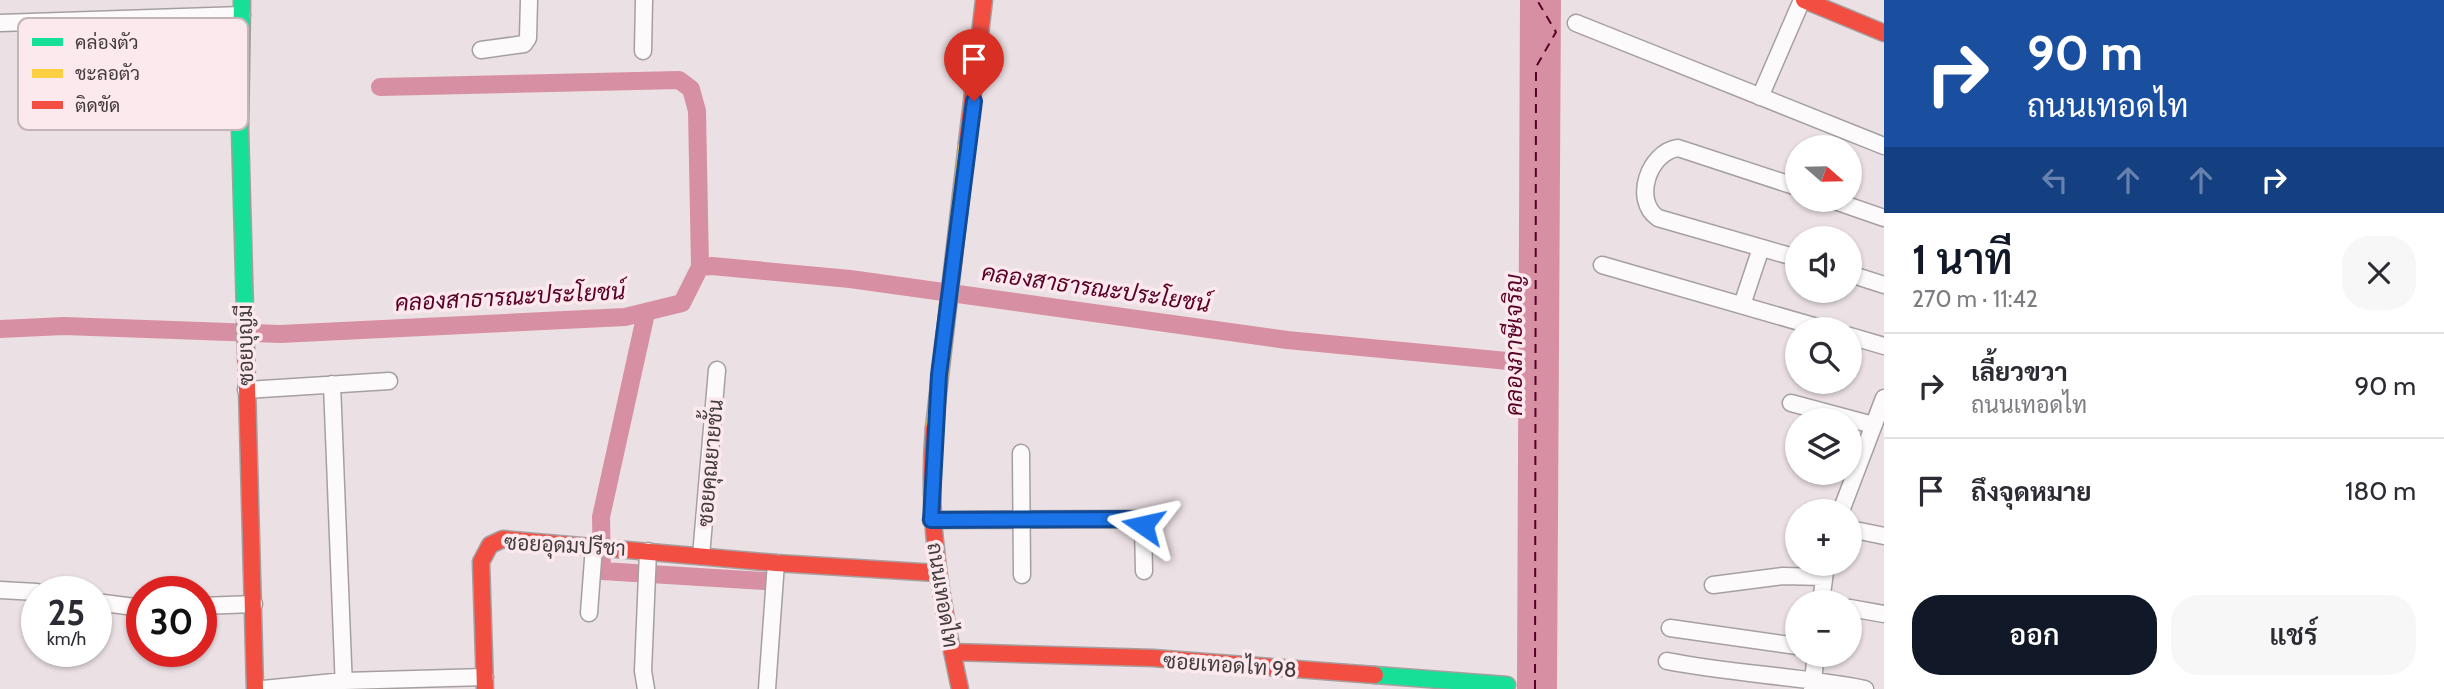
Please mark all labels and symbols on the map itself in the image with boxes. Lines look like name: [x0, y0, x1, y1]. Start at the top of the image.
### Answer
legend: [18, 18, 248, 130]
pin: [944, 29, 1004, 101]
text: คล่องตัว: [75, 31, 139, 54]
text: ชะลอตัว: [75, 62, 140, 85]
text: ติดขัด: [75, 94, 120, 117]
north arrow: [1785, 135, 1862, 212]
water label: คลองสาธารณะประโยชน์: [980, 256, 1215, 318]
water label: คลองภาษีเจริญ: [1499, 274, 1528, 416]
water label: คลองสาธารณะประโยชน์: [394, 275, 629, 317]
street label: ซอยบุญมี: [232, 304, 260, 386]
street label: ซอยคุณยายชั้น: [686, 398, 730, 528]
position arrow: [1106, 488, 1180, 562]
street label: ซอยอุดมปรีชา: [503, 529, 626, 563]
street label: ถนนเทอดไท: [922, 541, 964, 649]
speed limit sign: 30: [126, 576, 217, 667]
street label: ซอยเทอดไท 98: [1162, 648, 1298, 682]

